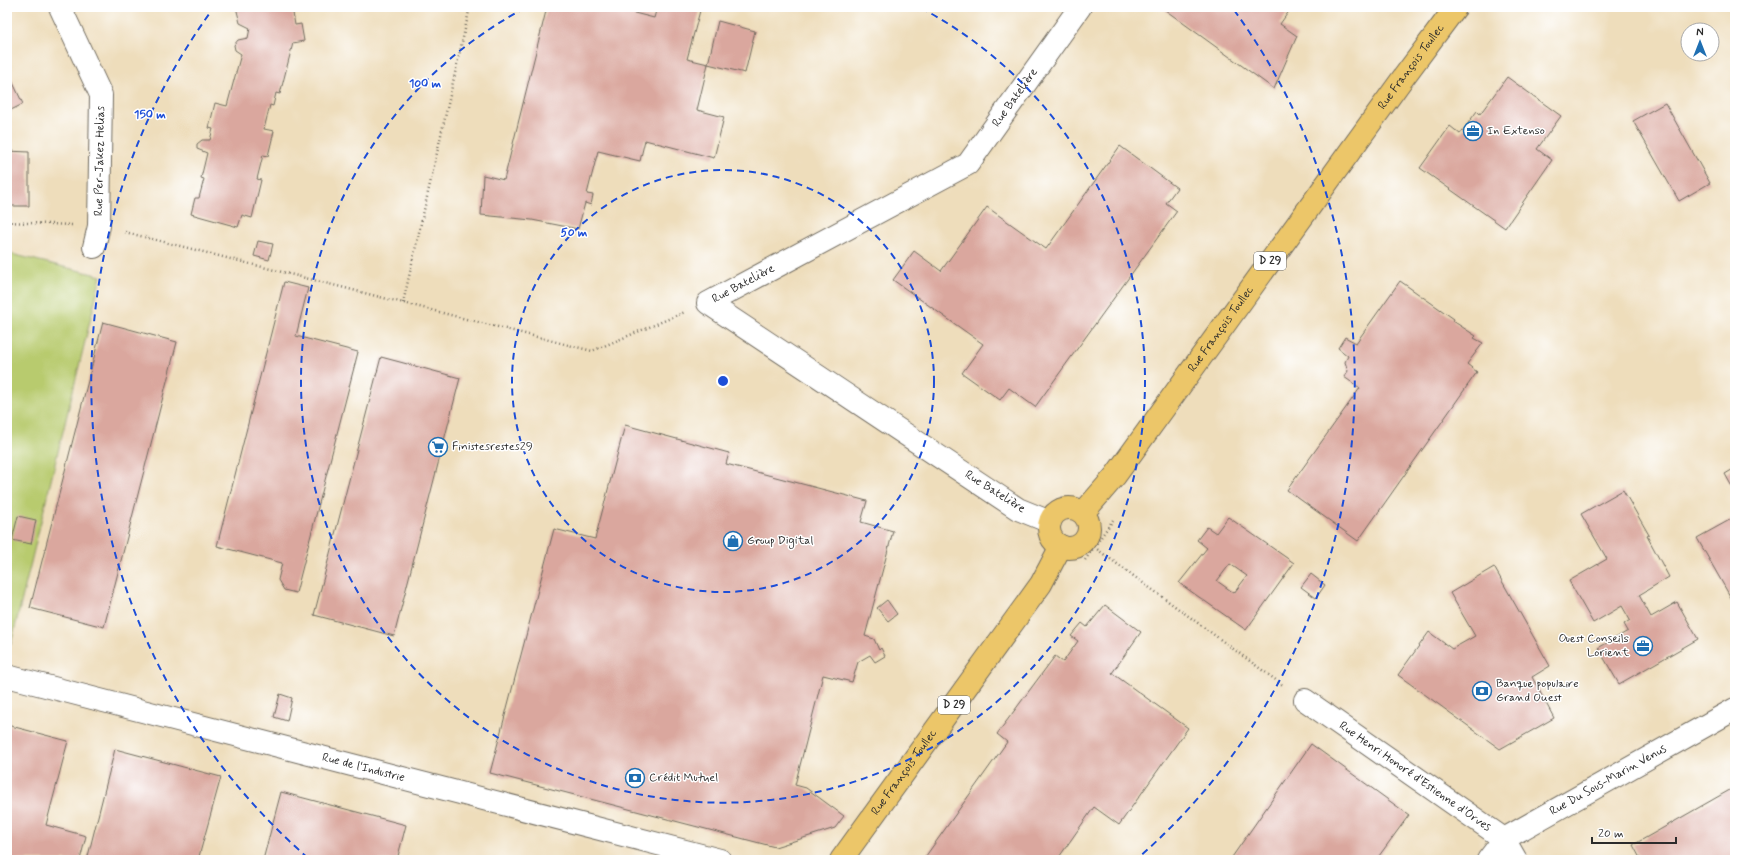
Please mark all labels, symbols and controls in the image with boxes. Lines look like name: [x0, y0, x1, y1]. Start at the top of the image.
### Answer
street label: Rue François Toullec: [1375, 21, 1449, 113]
north arrow: [1680, 22, 1720, 62]
text: N: [1696, 26, 1704, 40]
street label: Rue Batelière: [989, 65, 1042, 130]
text: 100 m: [409, 76, 442, 92]
street label: Rue Per-Jakez Helias: [91, 105, 109, 216]
text: 150 m: [134, 107, 166, 123]
office icon: In Extenso: [1462, 120, 1484, 142]
place label: In Extenso: [1487, 123, 1545, 139]
text: 50 m: [561, 225, 588, 241]
road number: D 29: [1254, 252, 1286, 270]
street label: Rue Batelière: [709, 261, 778, 307]
street label: Rue François Toullec: [1185, 283, 1258, 375]
centre of rings: [716, 374, 730, 388]
supermarket icon: Finistesrestes29: [427, 436, 449, 458]
place label: Finistesrestes29: [452, 439, 533, 455]
street label: Rue Batelière: [962, 467, 1028, 517]
shop icon: Group Digital: [722, 530, 744, 552]
place label: Group Digital: [747, 533, 814, 549]
place label: Ouest Conseils Lorient: [1559, 631, 1629, 661]
office icon: Ouest Conseils Lorient: [1632, 635, 1654, 657]
place label: Banque populaire Grand Ouest: [1496, 676, 1579, 706]
bank icon: Banque populaire Grand Ouest: [1471, 680, 1493, 702]
road number: D 29: [938, 696, 970, 714]
street label: Rue Henri Honoré d'Estienne d'Orves: [1336, 718, 1494, 836]
street label: Rue François Toullec: [868, 726, 941, 819]
street label: Rue Du Sous-Marin Venus: [1547, 741, 1670, 820]
street label: Rue de l'Industrie: [320, 750, 406, 786]
bank icon: Crédit Mutuel: [624, 767, 646, 789]
place label: Crédit Mutuel: [649, 770, 718, 786]
scale bar: [1592, 819, 1676, 845]
text: 20 m: [1598, 826, 1624, 842]

